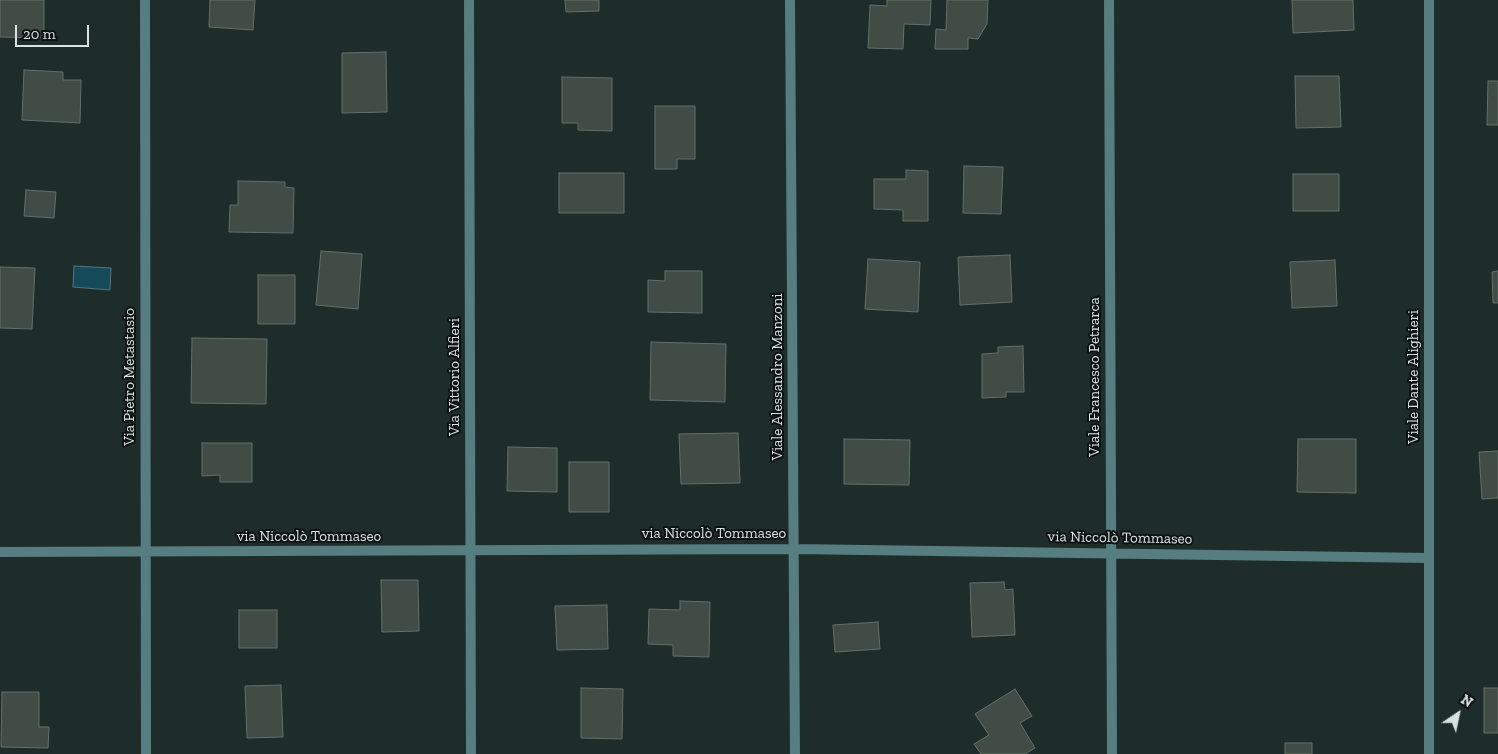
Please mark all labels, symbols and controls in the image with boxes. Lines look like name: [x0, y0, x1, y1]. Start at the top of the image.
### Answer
scale bar: [18, 15, 91, 47]
text: 20 m: [23, 25, 56, 43]
street label: Viale Alessandro Manzoni: [769, 293, 787, 461]
street label: Viale Francesco Petrarca: [1086, 297, 1104, 457]
street label: Via Pietro Metastasio: [121, 308, 139, 446]
street label: Viale Dante Alighieri: [1405, 310, 1423, 444]
street label: Via Vittorio Alfieri: [446, 318, 464, 436]
street label: via Niccolò Tommaseo: [642, 525, 786, 543]
street label: via Niccolò Tommaseo: [237, 528, 381, 546]
street label: via Niccolò Tommaseo: [1048, 528, 1192, 548]
north arrow: [1433, 689, 1483, 739]
text: N: [1457, 691, 1476, 711]

